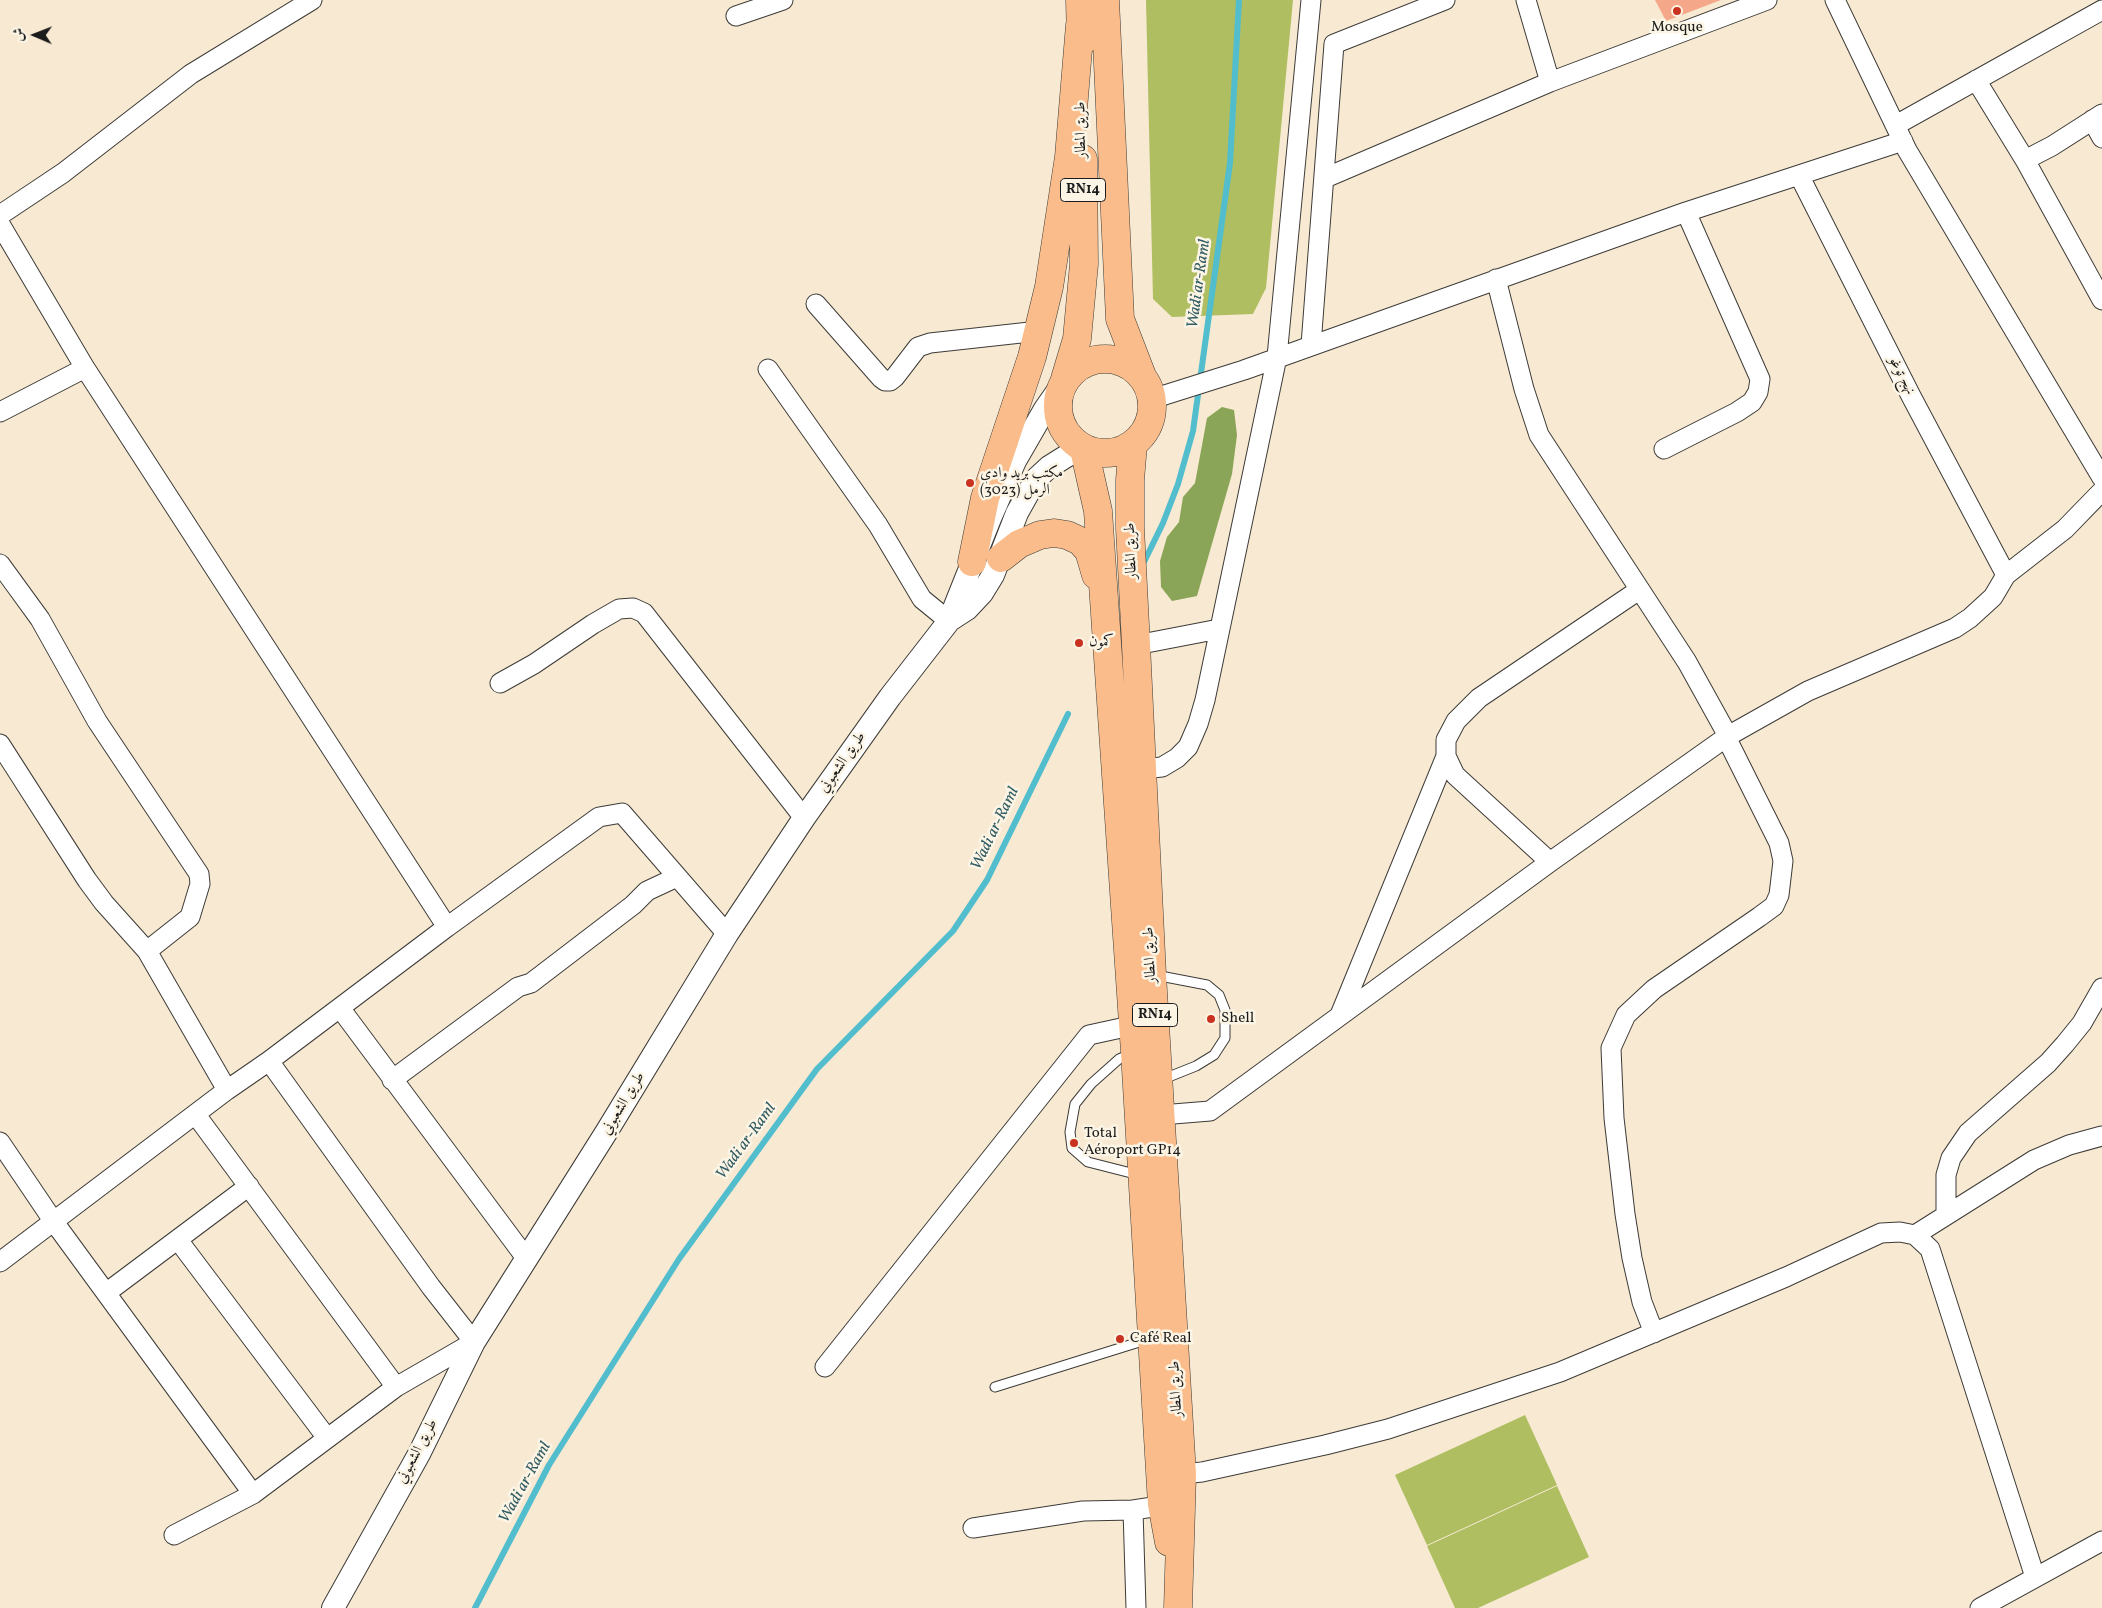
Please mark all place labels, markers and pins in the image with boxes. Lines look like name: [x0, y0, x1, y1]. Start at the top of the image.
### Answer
marker: Mosque: [1671, 5, 1683, 17]
place label: Mosque: [1651, 19, 1703, 37]
place label: مكتب بريد وادي الرمل (3023): [980, 465, 1063, 500]
marker: مكتب بريد وادي الرمل (3023): [964, 477, 976, 489]
place label: كمون: [1089, 634, 1114, 652]
marker: كمون: [1073, 637, 1085, 649]
place label: Shell: [1221, 1010, 1254, 1028]
marker: Shell: [1205, 1013, 1217, 1025]
place label: Total Aéroport GP14: [1084, 1125, 1181, 1160]
marker: Total Aéroport GP14: [1068, 1137, 1080, 1149]
place label: Café Real: [1130, 1330, 1192, 1348]
marker: Café Real: [1114, 1333, 1126, 1345]

